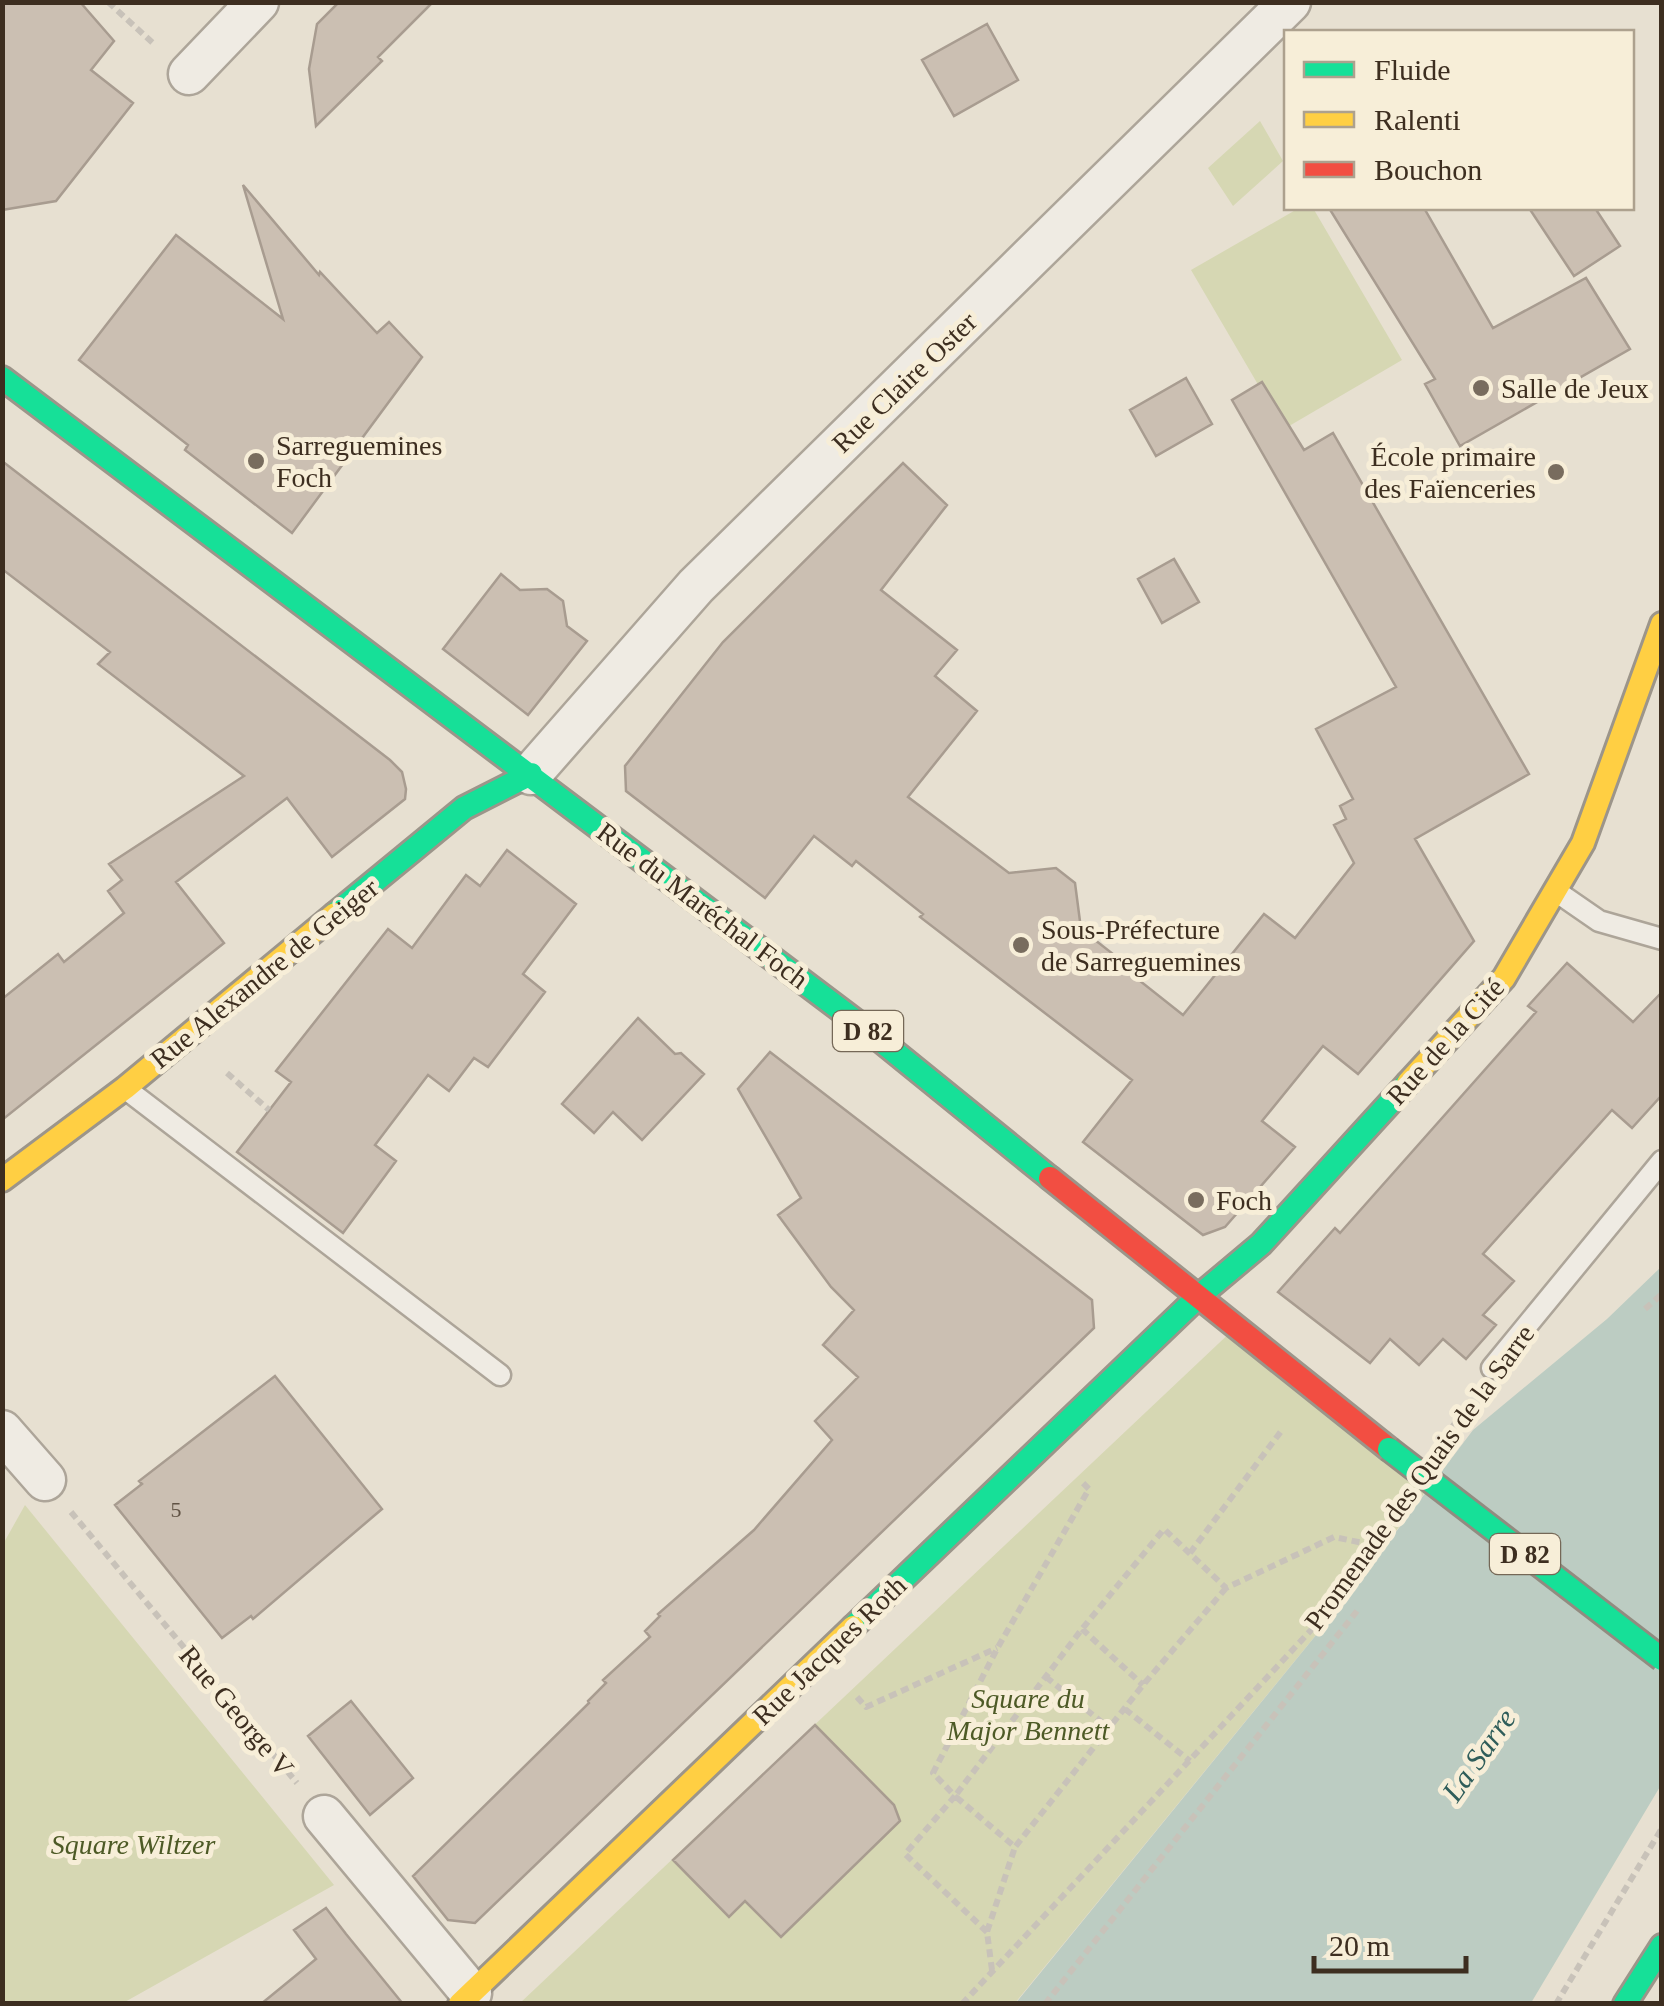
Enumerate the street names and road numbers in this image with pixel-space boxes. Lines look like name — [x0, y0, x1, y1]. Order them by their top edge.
street label: Rue Claire Oster — [826, 305, 983, 459]
street label: Rue du Maréchal Foch — [591, 816, 814, 995]
street label: Rue Alexandre de Geiger — [144, 872, 385, 1075]
street label: Rue de la Cité — [1381, 972, 1510, 1111]
road number: D 82 — [833, 1011, 903, 1051]
street label: Promenade des Quais de la Sarre — [1298, 1319, 1540, 1636]
road number: D 82 — [1490, 1534, 1560, 1574]
street label: Rue Jacques Roth — [746, 1570, 912, 1731]
street label: Rue George V — [173, 1640, 300, 1783]

